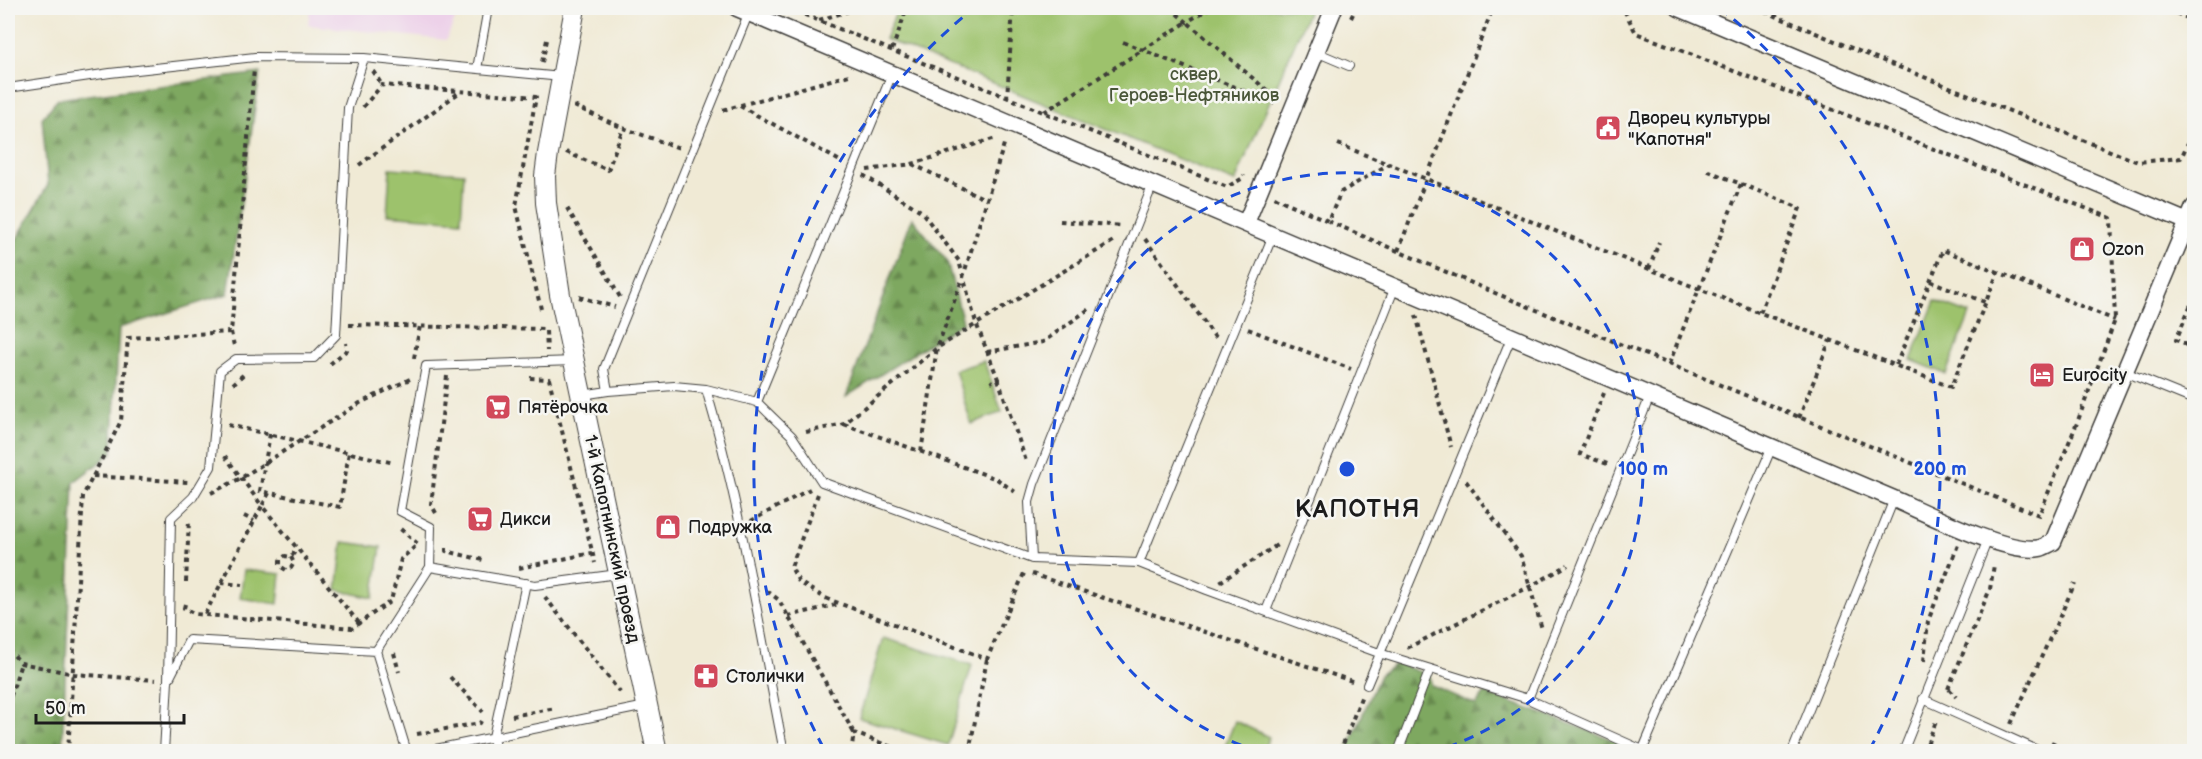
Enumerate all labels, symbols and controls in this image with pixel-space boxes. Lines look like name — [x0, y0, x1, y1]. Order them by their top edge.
park label: сквер Героев-Нефтяников — [1109, 64, 1280, 106]
place label: Дворец культуры "Капотня" — [1628, 108, 1770, 150]
public building icon: Дворец культуры "Капотня" — [1593, 113, 1623, 143]
shop icon: Ozon — [2067, 234, 2097, 264]
place label: Ozon — [2102, 239, 2144, 260]
hotel icon: Eurocity — [2027, 360, 2057, 390]
place label: Eurocity — [2062, 365, 2128, 386]
supermarket icon: Пятёрочка — [483, 392, 513, 422]
place label: Пятёрочка — [518, 397, 609, 418]
street label: 1-й Капотнинский проезд — [580, 433, 644, 645]
centre of rings — [1337, 459, 1357, 479]
text: 100 m — [1618, 459, 1668, 480]
text: 200 m — [1913, 459, 1967, 480]
district label: КАПОТНЯ — [1295, 495, 1421, 524]
supermarket icon: Дикси — [465, 504, 495, 534]
place label: Дикси — [500, 509, 551, 530]
shop icon: Подружка — [653, 512, 683, 542]
place label: Подружка — [688, 517, 773, 538]
pharmacy icon: Столички — [691, 661, 721, 691]
place label: Столички — [726, 666, 805, 687]
scale bar — [36, 687, 184, 725]
text: 50 m — [45, 698, 86, 719]

